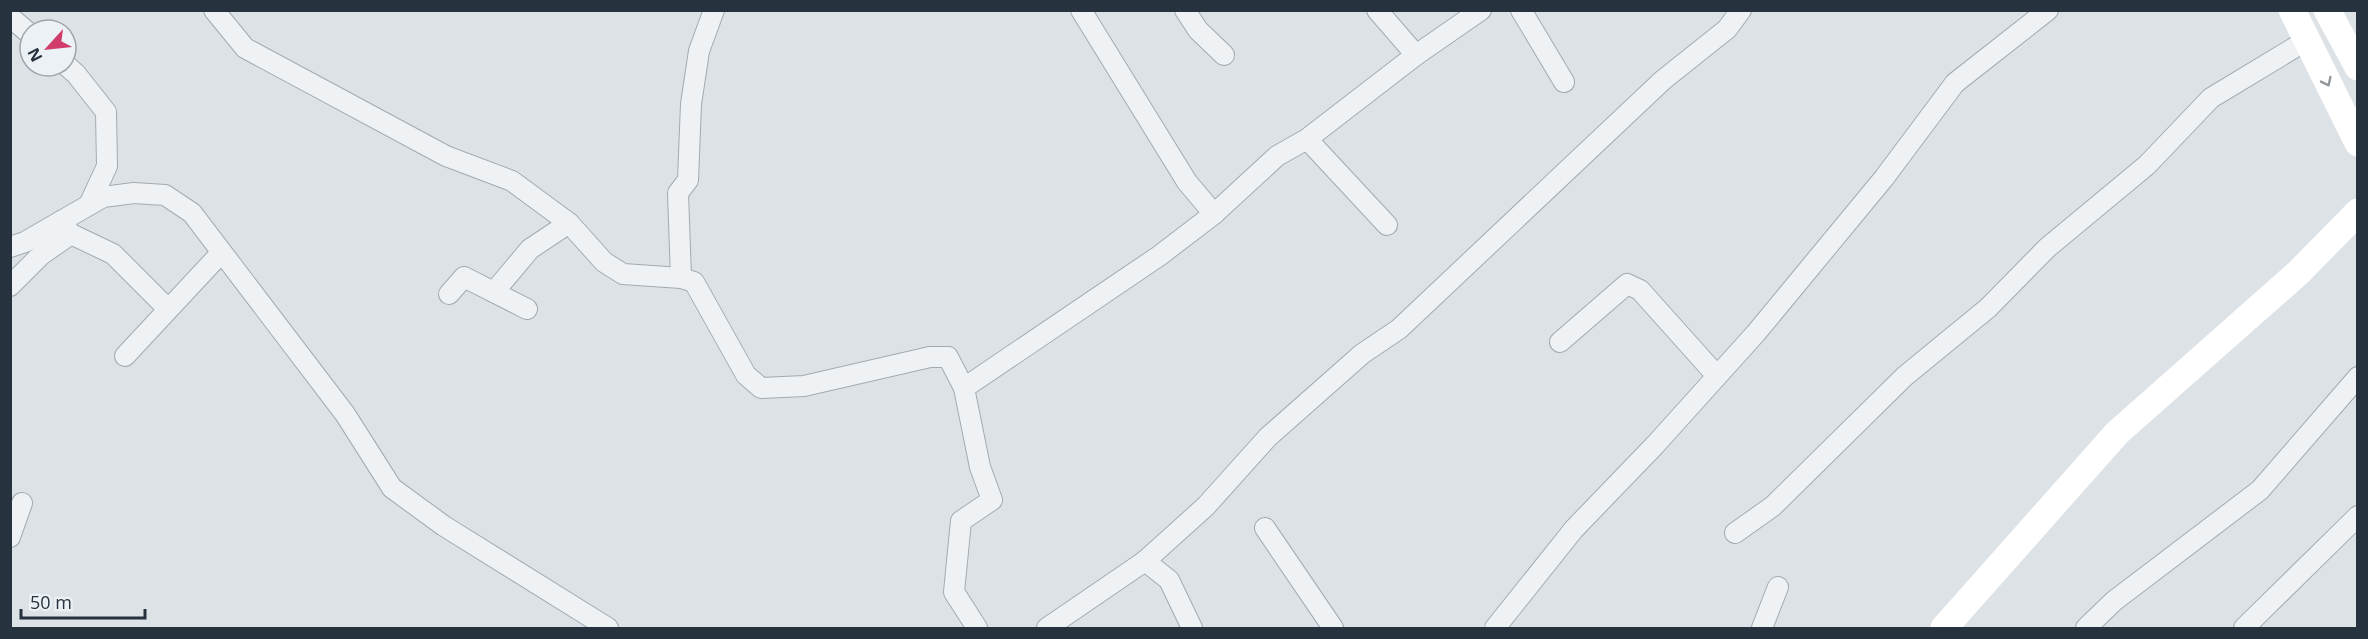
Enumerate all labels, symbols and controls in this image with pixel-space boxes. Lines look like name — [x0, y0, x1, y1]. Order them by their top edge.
north arrow — [18, 18, 78, 78]
text: N — [22, 44, 47, 66]
one-way arrow — [2320, 75, 2332, 86]
scale bar — [21, 582, 146, 620]
text: 50 m — [30, 590, 72, 614]

